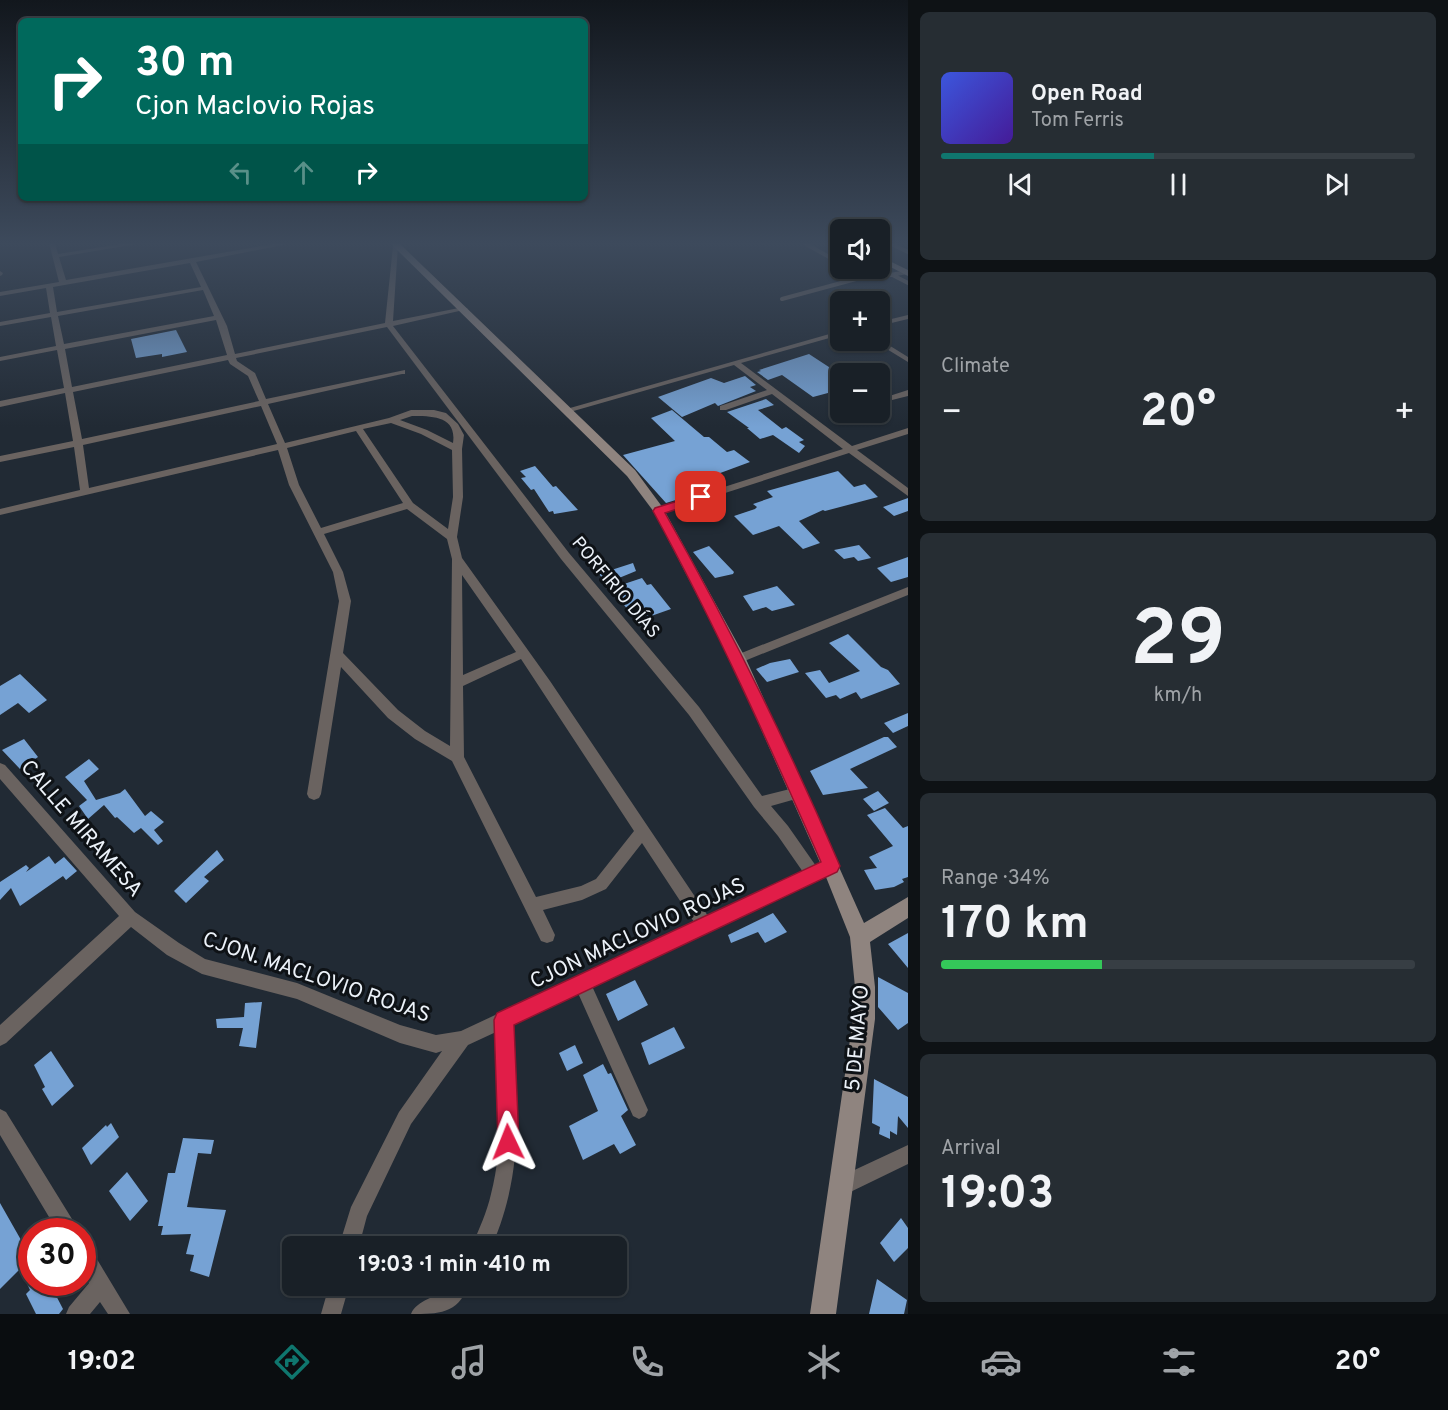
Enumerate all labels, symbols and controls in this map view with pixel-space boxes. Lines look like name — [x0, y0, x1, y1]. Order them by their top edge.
text: 30 m — [135, 38, 234, 91]
icon: right — [36, 42, 114, 120]
text: Open Road — [1031, 81, 1143, 108]
text: Cjon Maclovio Rojas — [135, 90, 375, 124]
text: Tom Ferris — [1031, 108, 1124, 134]
icon: left — [224, 156, 257, 189]
icon: ahead — [287, 156, 320, 189]
icon: right — [350, 156, 383, 189]
icon: previous — [1004, 168, 1037, 201]
icon: pause — [1162, 168, 1195, 201]
icon: next — [1320, 168, 1353, 201]
map controls — [830, 219, 890, 423]
button: sound — [830, 219, 890, 279]
button: + — [830, 291, 890, 351]
text: Climate — [941, 354, 1010, 380]
button: − — [830, 363, 890, 423]
text: 20° — [1140, 385, 1216, 442]
text: − — [941, 393, 962, 435]
text: + — [1394, 393, 1415, 435]
pin — [675, 471, 726, 522]
icon: arrive — [684, 480, 717, 513]
street label: PORFIRIO DÍAS — [566, 531, 666, 643]
text: 29 — [1130, 594, 1226, 693]
text: km/h — [1154, 683, 1202, 709]
street label: CALLE MIRAMESA — [14, 755, 148, 903]
text: Range · 34% — [941, 866, 1050, 892]
street label: CJON MACLOVIO ROJAS — [526, 872, 750, 996]
text: 170 km — [941, 897, 1089, 954]
street label: CJON. MACLOVIO ROJAS — [199, 926, 433, 1030]
street label: 5 DE MAYO — [840, 984, 876, 1092]
position arrow — [476, 1110, 540, 1174]
text: Arrival — [941, 1136, 1001, 1162]
text: 19:03 — [941, 1167, 1054, 1224]
speed limit sign: 30 — [18, 1218, 96, 1296]
text: 19:03 · 1 min · 410 m — [358, 1252, 551, 1279]
icon: directions — [271, 1341, 313, 1383]
icon: music — [448, 1341, 490, 1383]
icon: phone — [626, 1341, 668, 1383]
icon: climate — [803, 1341, 845, 1383]
icon: car — [980, 1341, 1022, 1383]
icon: filters — [1158, 1341, 1200, 1383]
text: 19:02 — [68, 1345, 136, 1379]
text: 20° — [1335, 1345, 1380, 1379]

